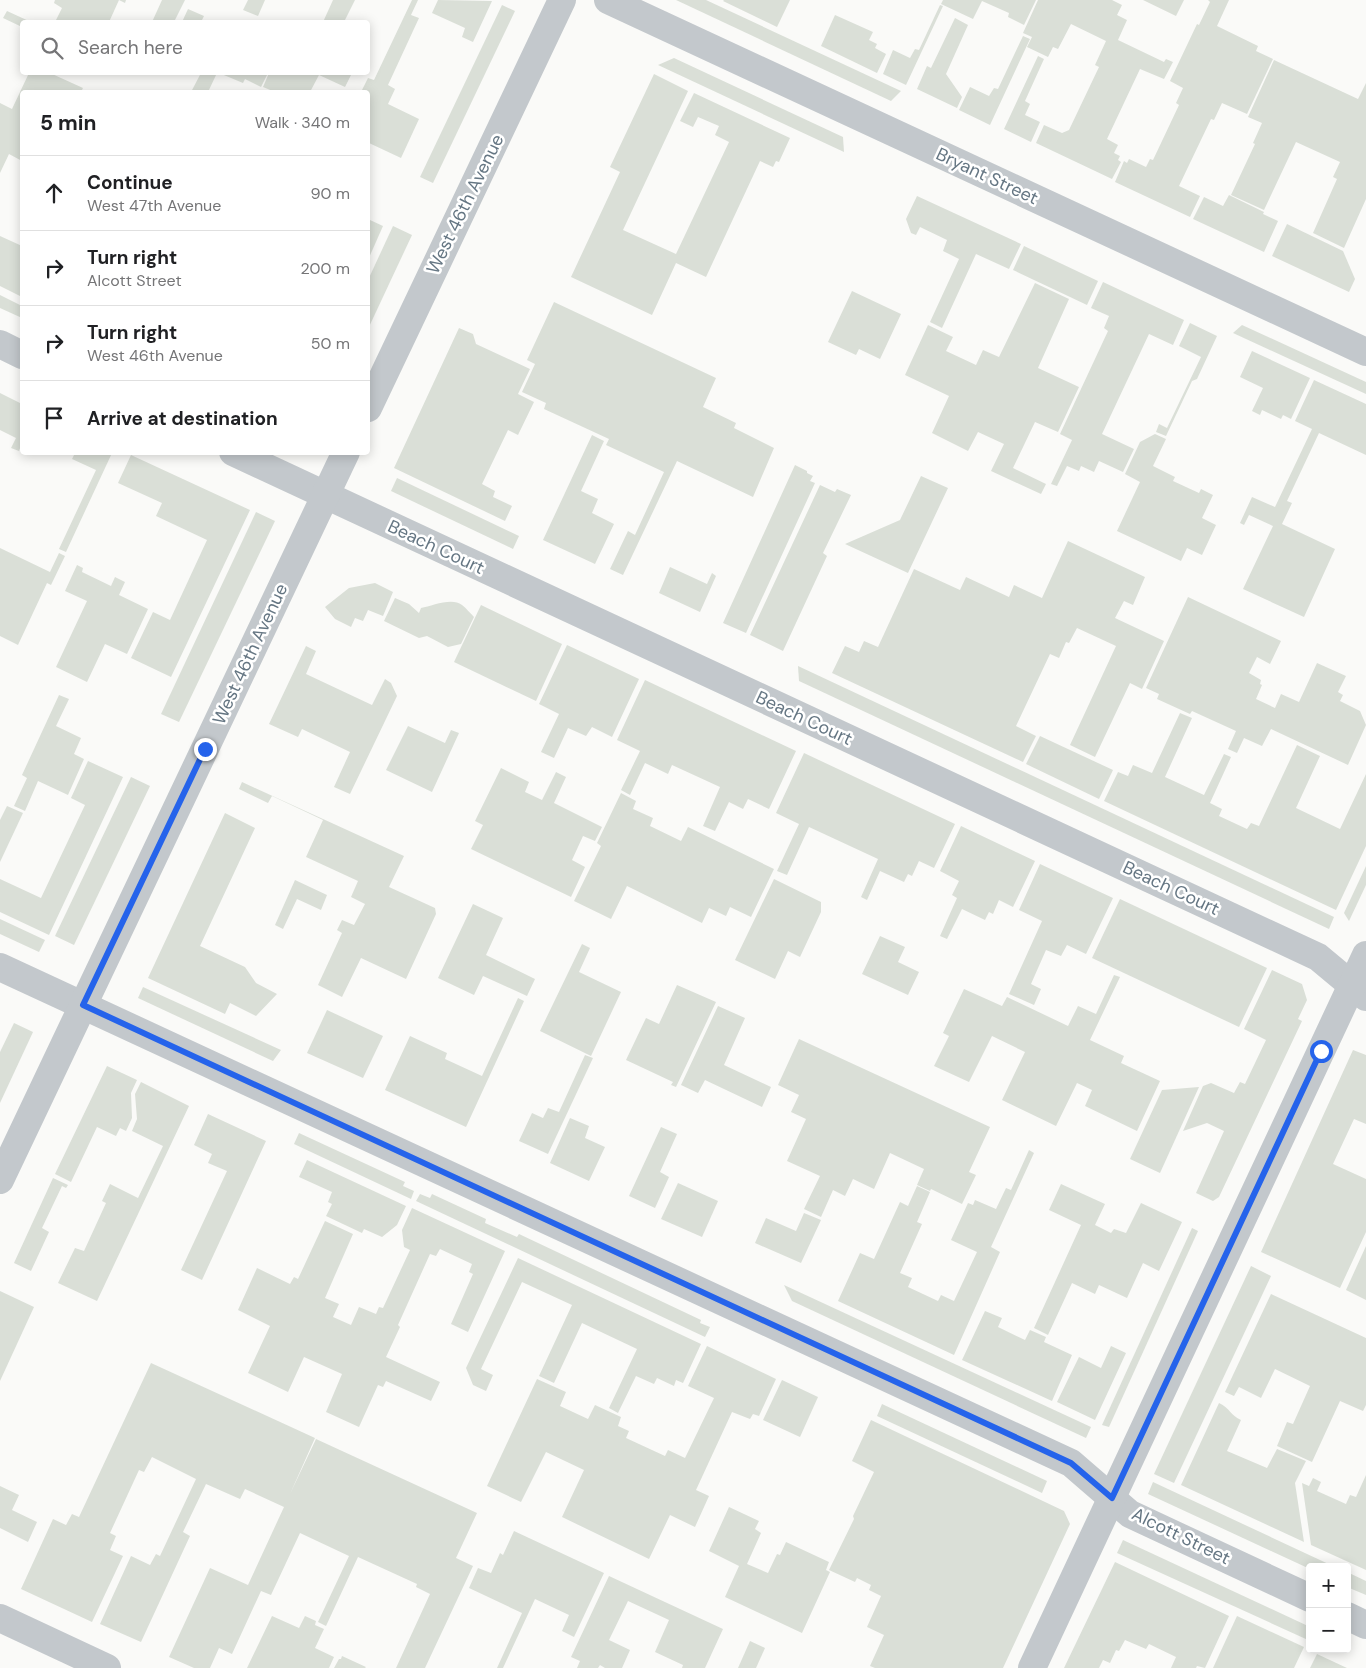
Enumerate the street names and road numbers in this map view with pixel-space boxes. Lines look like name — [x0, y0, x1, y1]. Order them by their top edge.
street label: West 46th Avenue — [421, 130, 509, 278]
street label: Bryant Street — [932, 142, 1042, 210]
street label: Beach Court — [384, 514, 488, 580]
street label: West 46th Avenue — [207, 580, 293, 728]
street label: Beach Court — [752, 685, 856, 751]
street label: Beach Court — [1119, 855, 1223, 921]
street label: Alcott Street — [1128, 1502, 1234, 1570]

